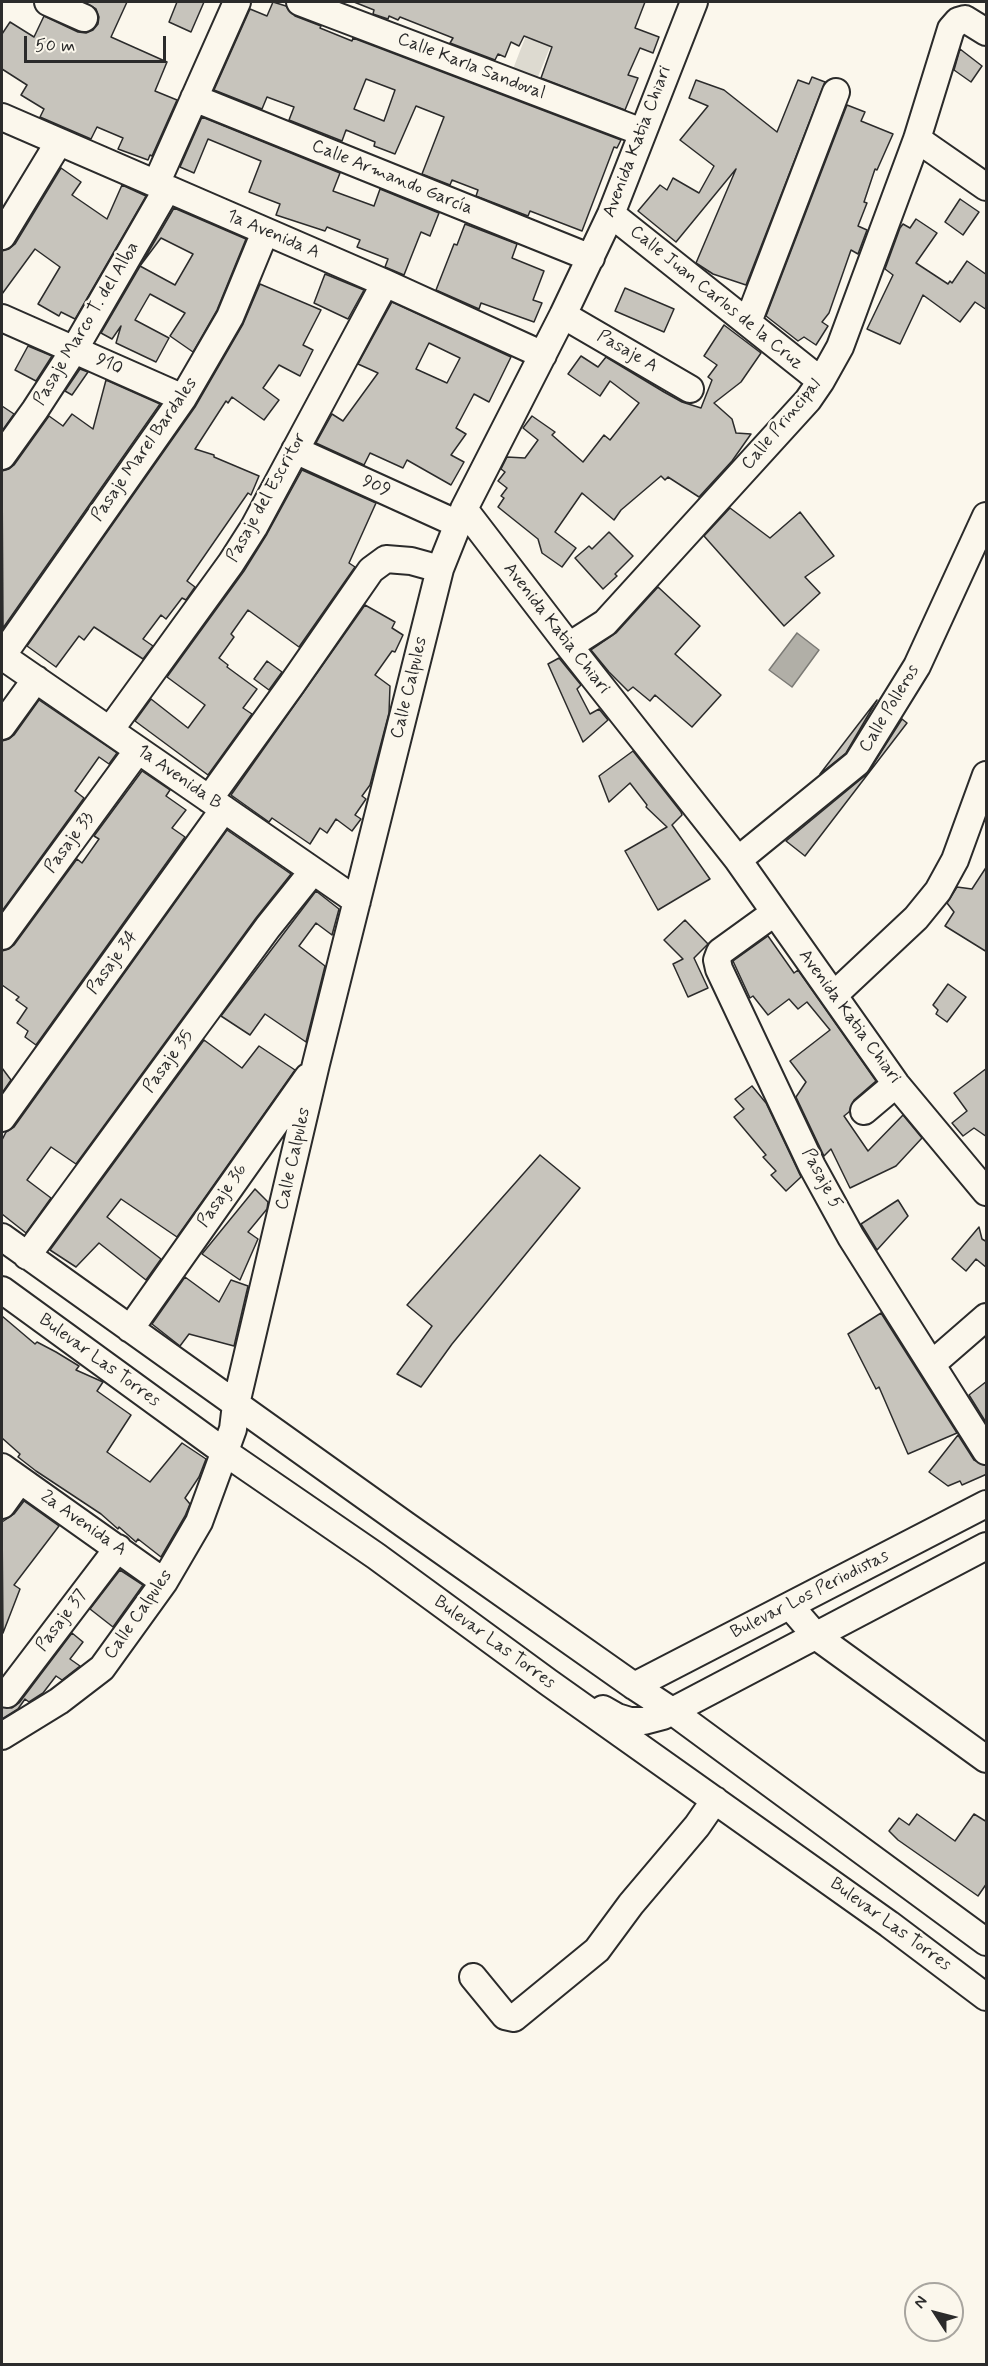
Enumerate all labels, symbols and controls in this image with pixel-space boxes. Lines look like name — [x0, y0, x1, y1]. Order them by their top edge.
scale bar — [27, 24, 170, 62]
street label: Calle Karla Sandoval — [394, 29, 548, 105]
text: 50 m — [35, 34, 75, 58]
street label: Avenida Katia Chiari — [599, 63, 677, 221]
street label: Calle Armando García — [308, 136, 476, 220]
street label: 1a Avenida A — [223, 206, 323, 264]
street label: Calle Juan Carlos de la Cruz — [625, 221, 807, 375]
street label: Pasaje Marco T. del Alba — [29, 238, 145, 410]
street label: Pasaje A — [593, 326, 661, 378]
street label: 910 — [92, 350, 126, 380]
street label: Pasaje Marel Bardales — [87, 374, 203, 526]
street label: Calle Principal — [738, 375, 826, 475]
street label: Pasaje del Escritor — [223, 430, 311, 566]
street label: 909 — [359, 471, 393, 503]
street label: Avenida Katia Chiari — [498, 559, 614, 699]
street label: Calle Calpules — [387, 635, 433, 741]
street label: Calle Polleros — [855, 661, 925, 757]
street label: 1a Avenida B — [132, 741, 226, 815]
street label: Pasaje 33 — [41, 808, 99, 878]
street label: Pasaje 34 — [83, 927, 143, 999]
street label: Avenida Katia Chiari — [793, 946, 905, 1088]
street label: Pasaje 35 — [139, 1026, 199, 1098]
street label: Calle Calpules — [272, 1106, 316, 1212]
street label: Pasaje 5 — [796, 1145, 846, 1213]
street label: Pasaje 36 — [193, 1160, 253, 1232]
street label: Bulevar Las Torres — [34, 1310, 164, 1412]
street label: 2a Avenida A — [36, 1486, 130, 1562]
street label: Bulevar Los Periodistas — [727, 1546, 893, 1644]
street label: Calle Calpules — [100, 1566, 178, 1664]
street label: Pasaje 37 — [32, 1586, 92, 1656]
street label: Bulevar Las Torres — [429, 1592, 559, 1694]
street label: Bulevar Las Torres — [825, 1874, 955, 1976]
north arrow — [904, 2282, 964, 2342]
text: N — [909, 2292, 932, 2313]

